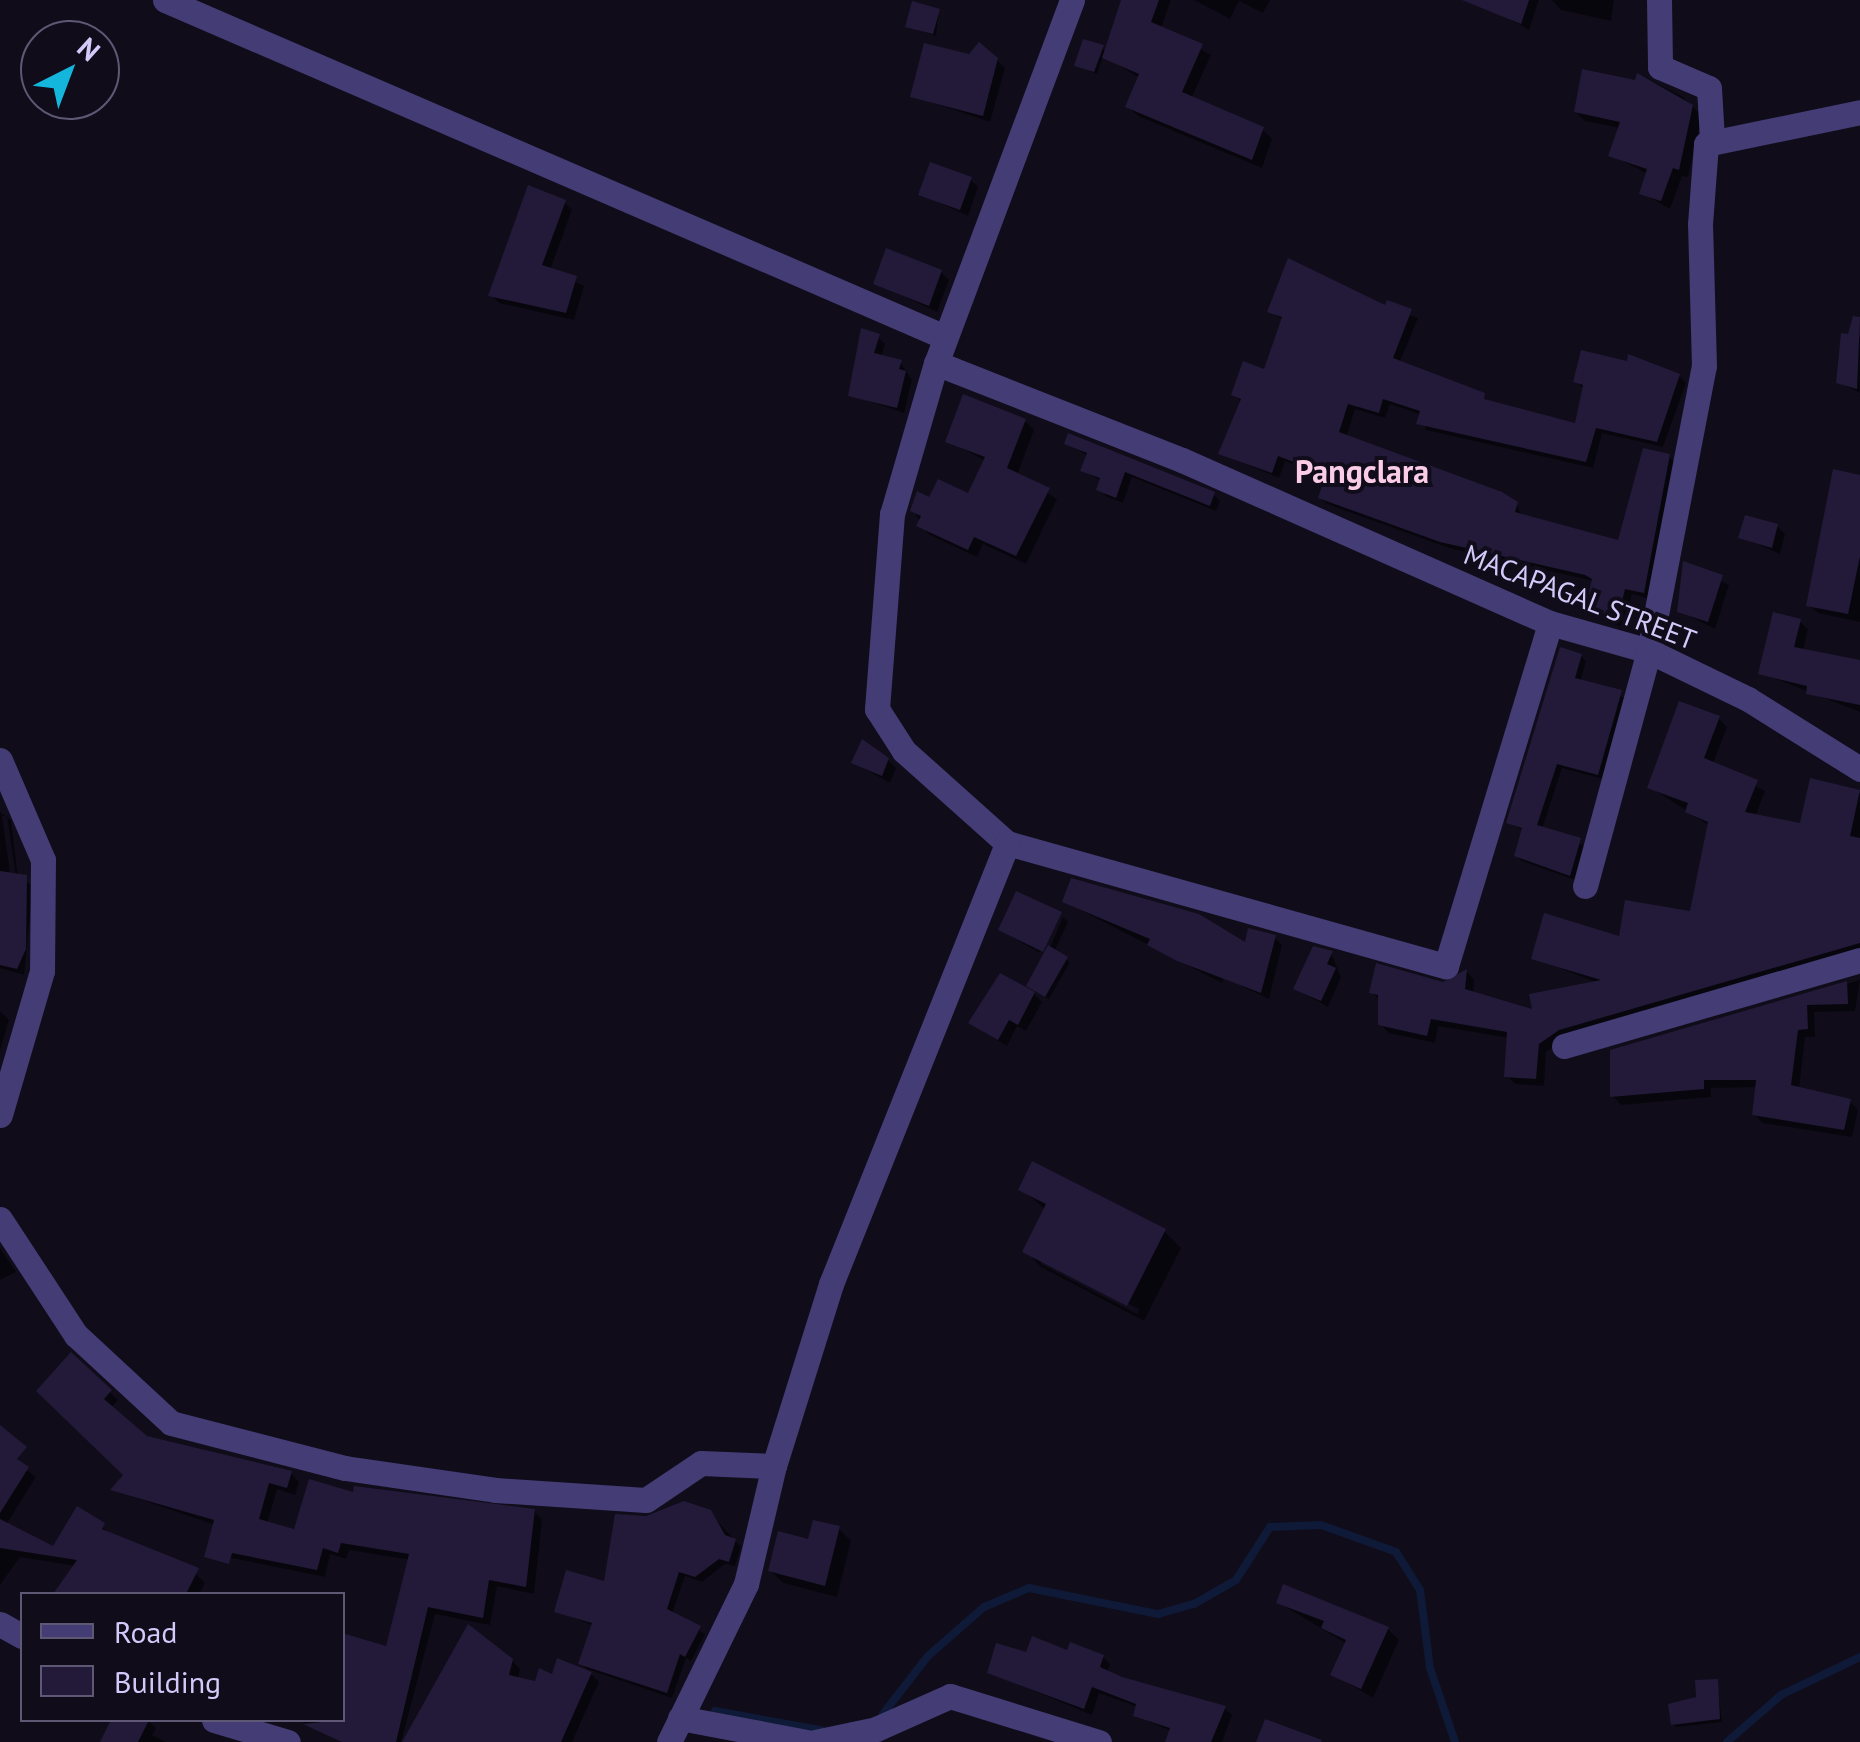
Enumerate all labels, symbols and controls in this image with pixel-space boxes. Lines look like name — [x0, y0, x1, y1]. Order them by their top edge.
north arrow — [20, 20, 120, 120]
text: N — [70, 29, 108, 69]
district label: Pangclara — [1295, 452, 1429, 490]
street label: MACAPAGAL STREET — [1459, 537, 1701, 657]
legend — [20, 1592, 345, 1722]
text: Road — [114, 1612, 178, 1651]
text: Building — [114, 1662, 221, 1701]

